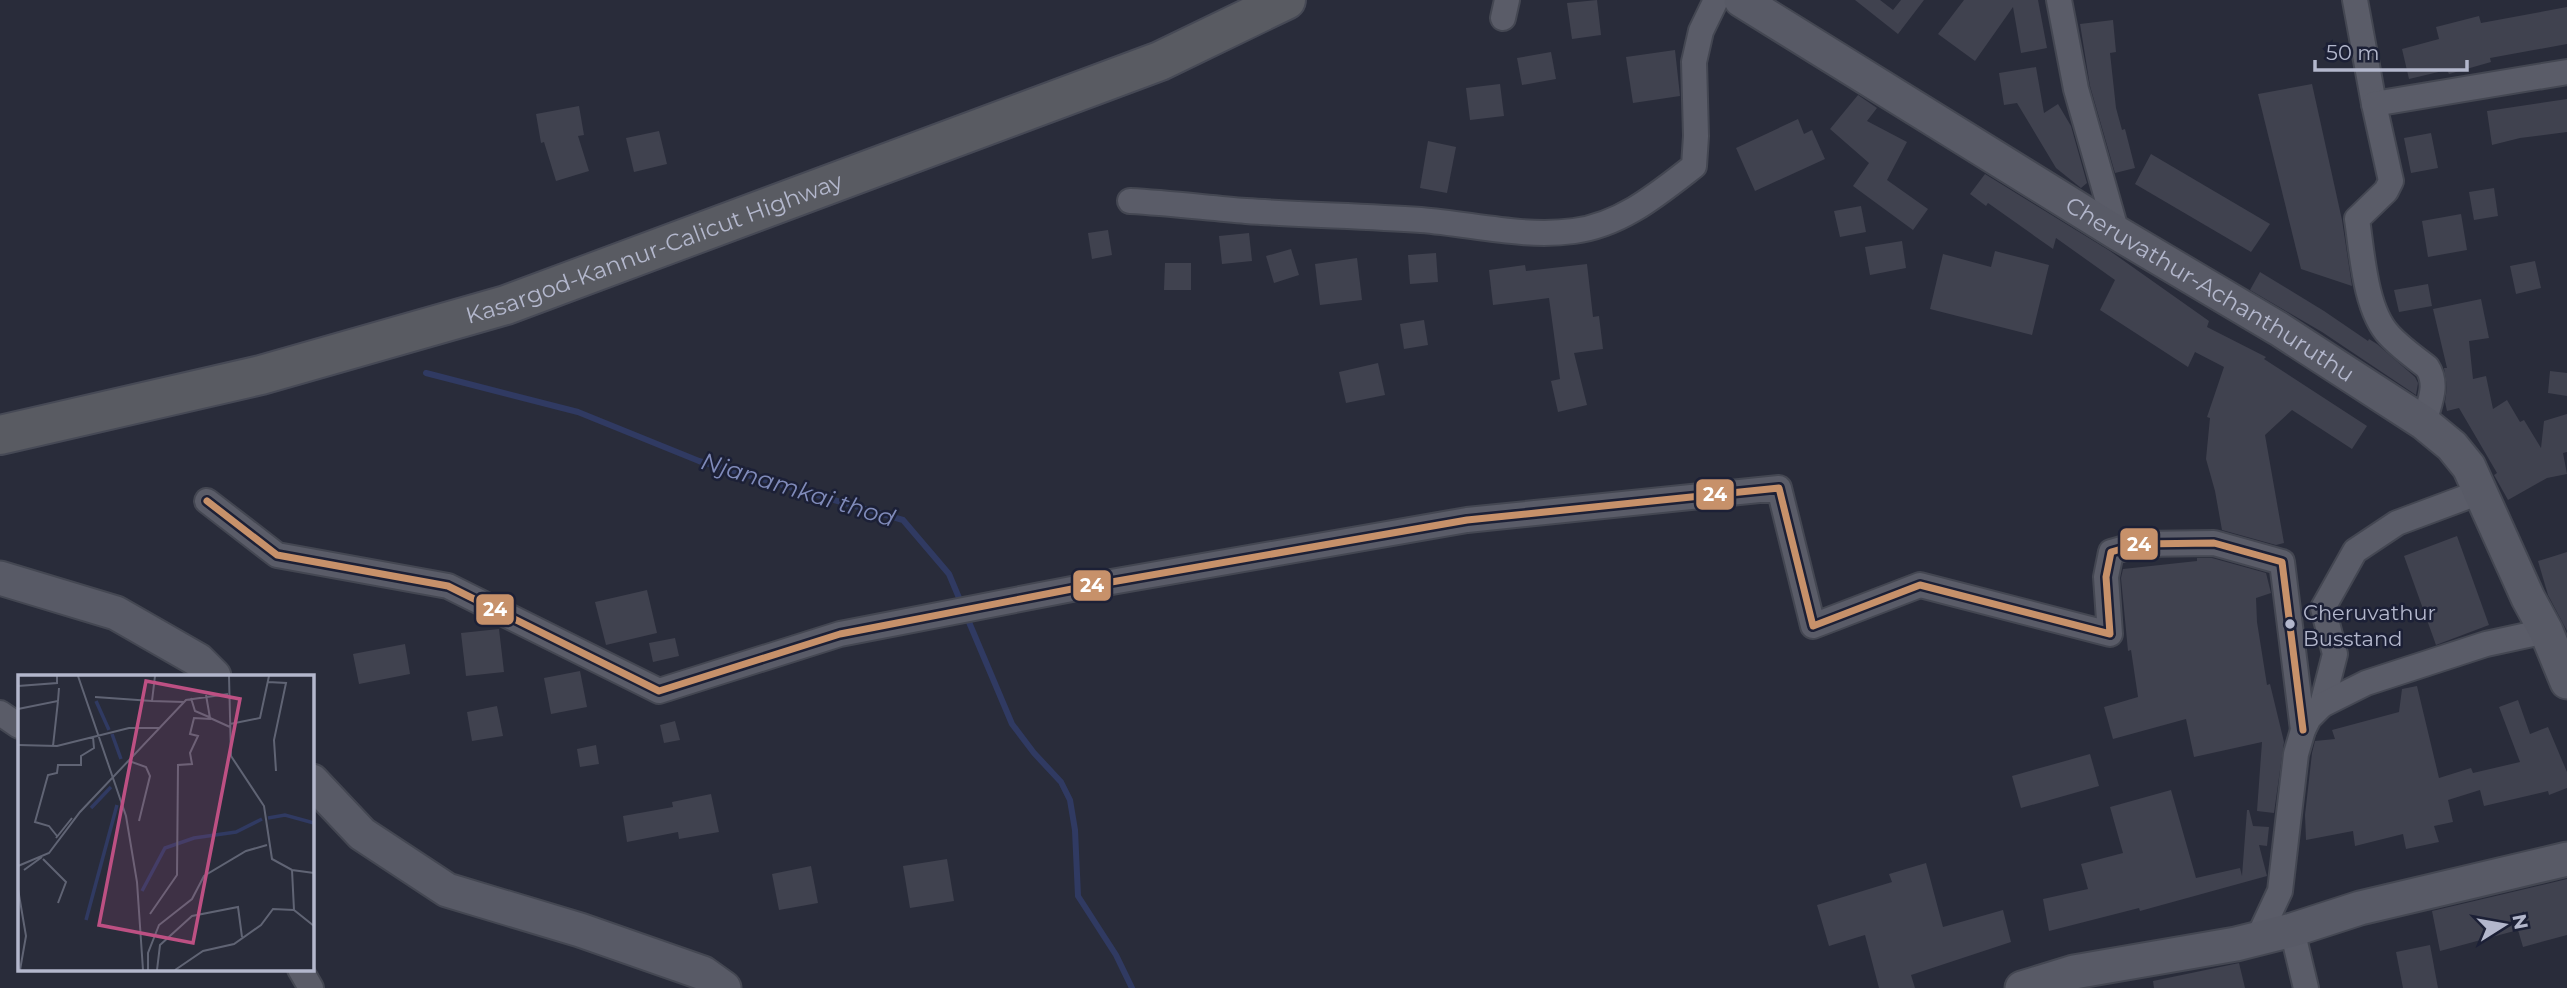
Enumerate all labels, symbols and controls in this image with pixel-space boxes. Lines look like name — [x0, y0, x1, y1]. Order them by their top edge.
scale bar — [2315, 28, 2467, 72]
text: 50 m — [2326, 40, 2380, 65]
street label: Kasargod-Kannur-Calicut Highway — [462, 167, 847, 330]
street label: Cheruvathur-Achanthuruthu — [2060, 191, 2360, 388]
water label: Njanamkai thod — [698, 446, 899, 533]
line badge: 24 — [1695, 478, 1735, 511]
text: 24 — [1703, 483, 1727, 506]
line badge: 24 — [2119, 527, 2159, 561]
text: 24 — [2127, 533, 2151, 556]
line badge: 24 — [1072, 569, 1112, 602]
text: 24 — [1080, 574, 1104, 597]
line badge: 24 — [475, 593, 515, 626]
text: 24 — [483, 598, 507, 621]
place label: Cheruvathur Busstand — [2303, 600, 2436, 651]
marker: Cheruvathur Busstand — [2283, 617, 2297, 631]
inset map — [18, 675, 313, 970]
north arrow — [2469, 890, 2539, 960]
text: N — [2507, 912, 2533, 932]

